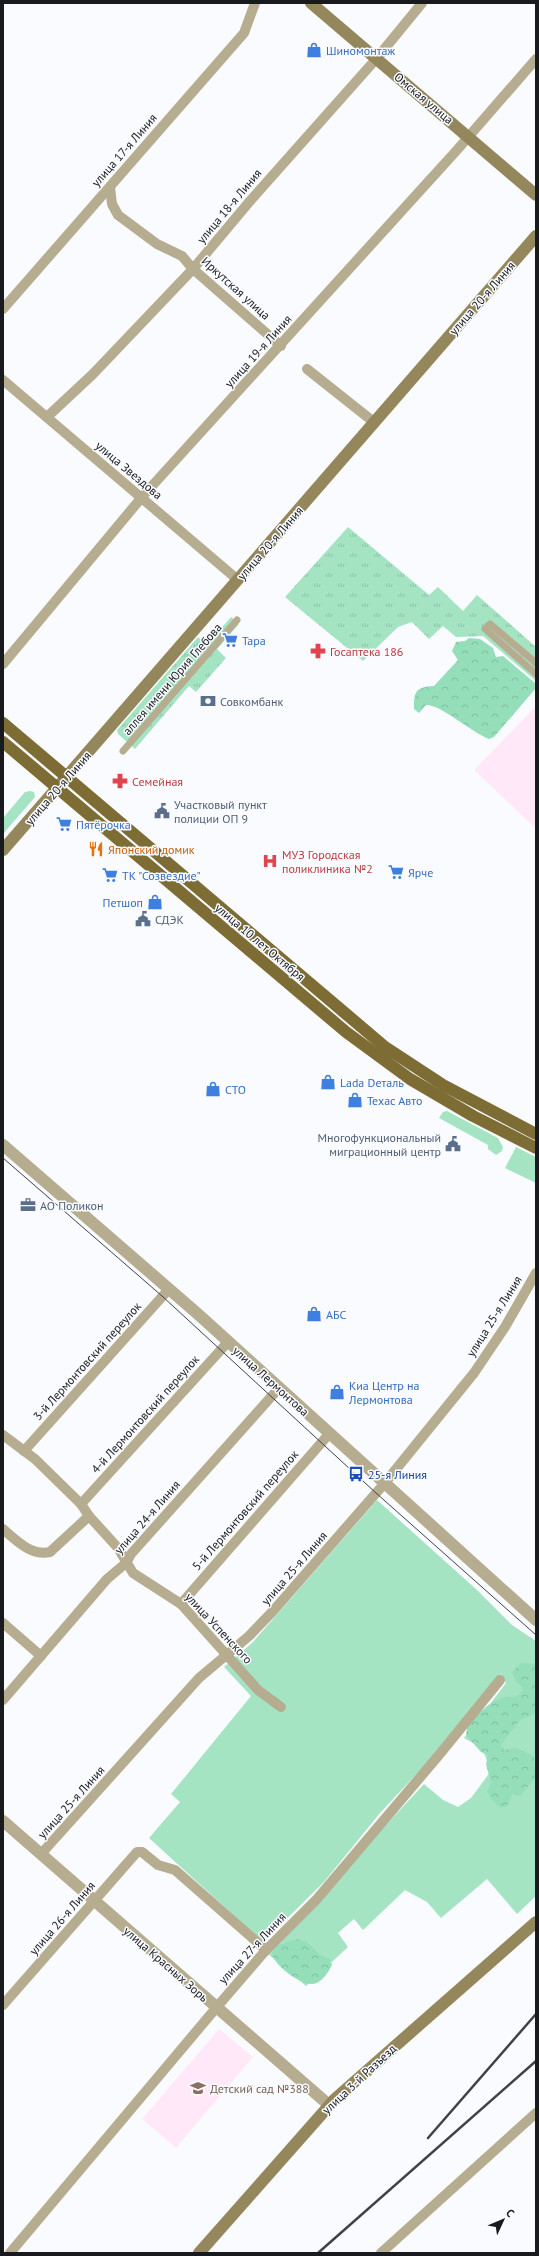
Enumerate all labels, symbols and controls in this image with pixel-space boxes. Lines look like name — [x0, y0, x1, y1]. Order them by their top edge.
shop icon: Шиномонтаж — [305, 41, 323, 59]
place label: Шиномонтаж — [326, 43, 395, 58]
street label: Омская улица — [391, 69, 457, 127]
street label: улица 17-я Линия — [88, 110, 160, 190]
street label: улица 18-я Линия — [193, 166, 265, 246]
street label: Иркутская улица — [199, 253, 273, 323]
street label: улица 20-я Линия — [446, 258, 518, 338]
street label: улица 19-я Линия — [221, 312, 295, 390]
street label: улица Звездова — [93, 438, 165, 502]
street label: улица 20-я Линия — [234, 503, 306, 583]
street label: аллея имени Юрия Глебова — [119, 620, 225, 738]
supermarket icon: Тара — [221, 631, 239, 649]
place label: Тара — [242, 633, 266, 648]
pharmacy icon: Госаптека 186 — [309, 642, 327, 660]
place label: Госаптека 186 — [330, 644, 403, 659]
bank icon: Совкомбанк — [199, 692, 217, 710]
place label: Совкомбанк — [220, 694, 283, 709]
street label: улица 20-я Линия — [22, 748, 94, 828]
pharmacy icon: Семейная — [111, 772, 129, 790]
place label: Семейная — [132, 774, 183, 789]
place label: Участковый пункт полиции ОП 9 — [174, 797, 267, 826]
public building icon: Участковый пункт полиции ОП 9 — [153, 802, 171, 820]
supermarket icon: Пятёрочка — [55, 815, 73, 833]
place label: Пятёрочка — [76, 817, 131, 832]
restaurant icon: Японский домик — [87, 840, 105, 858]
place label: Японский домик — [108, 842, 195, 857]
place label: МУЗ Городская поликлиника №2 — [282, 847, 373, 876]
hospital icon: МУЗ Городская поликлиника №2 — [261, 852, 279, 870]
supermarket icon: Ярче — [387, 863, 405, 881]
place label: Ярче — [408, 865, 433, 880]
supermarket icon: ТК "Созвездие" — [101, 866, 119, 884]
place label: ТК "Созвездие" — [122, 868, 200, 883]
shop icon: Петшоп — [146, 893, 164, 911]
place label: Петшоп — [103, 895, 143, 910]
street label: улица 10 лет Октября — [212, 900, 308, 984]
public building icon: СДЭК — [134, 910, 152, 928]
place label: СДЭК — [155, 912, 184, 927]
shop icon: Lada Dеталь — [319, 1073, 337, 1091]
place label: Lada Dеталь — [340, 1075, 404, 1090]
shop icon: СТО — [204, 1080, 222, 1098]
place label: СТО — [225, 1082, 246, 1097]
shop icon: Техас Авто — [346, 1091, 364, 1109]
place label: Техас Авто — [367, 1093, 422, 1108]
place label: Многофункциональный миграционный центр — [318, 1130, 441, 1159]
public building icon: Многофункциональный миграционный центр — [444, 1135, 462, 1153]
office icon: АО Поликон — [19, 1196, 37, 1214]
place label: АО Поликон — [40, 1198, 104, 1213]
street label: улица 25-я Линия — [463, 1273, 525, 1359]
street label: 3-й Лермонтовский переулок — [30, 1298, 144, 1423]
shop icon: АБС — [305, 1305, 323, 1323]
place label: АБС — [326, 1307, 347, 1322]
street label: улица Лермонтова — [230, 1343, 312, 1419]
street label: 4-й Лермонтовский переулок — [88, 1351, 202, 1476]
place label: Киа Центр на Лермонтова — [348, 1378, 420, 1407]
shop icon: Киа Центр на Лермонтова — [328, 1383, 346, 1401]
street label: 5-й Лермонтовский переулок — [189, 1447, 301, 1573]
bus stop icon: 25-я Линия — [347, 1465, 365, 1483]
place label: 25-я Линия — [368, 1467, 427, 1482]
street label: улица 24-я Линия — [111, 1477, 183, 1557]
street label: улица 25-я Линия — [258, 1528, 330, 1608]
street label: улица Успенского — [182, 1589, 256, 1667]
street label: улица 25-я Линия — [34, 1763, 108, 1841]
street label: улица 26-я Линия — [26, 1878, 98, 1958]
street label: улица 27-я Линия — [215, 1909, 289, 1987]
street label: улица Красных Зорь — [121, 1923, 212, 2005]
street label: улица 3-й Разъезд — [319, 2041, 399, 2117]
school or university icon: Детский сад №388 — [189, 2079, 207, 2097]
place label: Детский сад №388 — [210, 2081, 309, 2096]
north arrow — [483, 2200, 523, 2240]
text: С — [503, 2206, 517, 2220]

